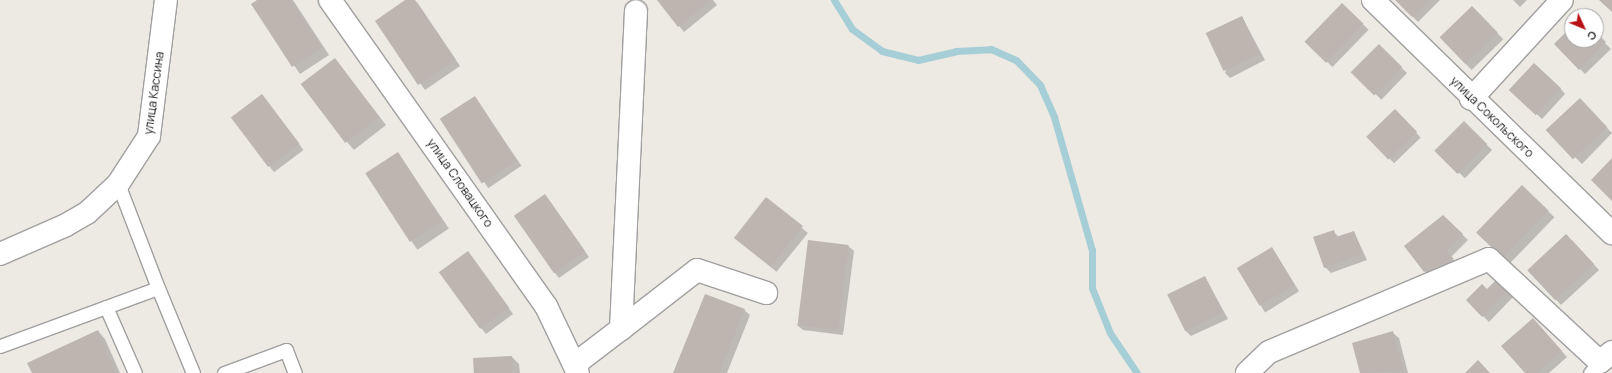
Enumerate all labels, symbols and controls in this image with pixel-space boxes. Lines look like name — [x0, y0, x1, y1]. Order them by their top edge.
north arrow — [1564, 8, 1604, 48]
text: С — [1584, 28, 1600, 44]
street label: улица Кассина — [141, 51, 167, 135]
street label: улица Сокольского — [1447, 73, 1537, 161]
street label: улица Словацкого — [424, 136, 496, 230]

